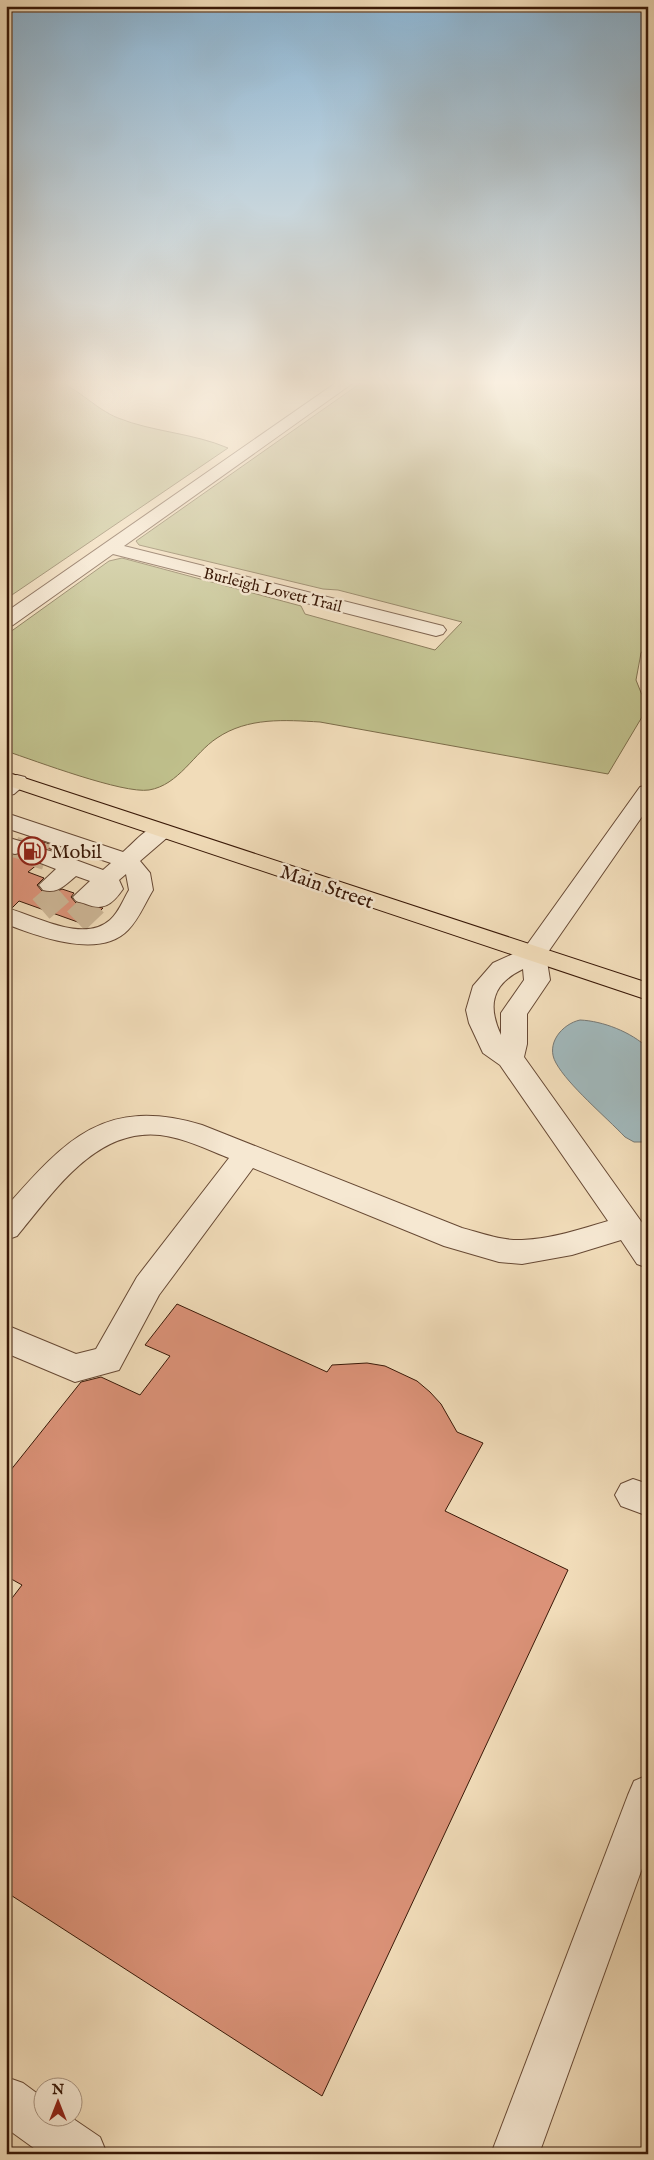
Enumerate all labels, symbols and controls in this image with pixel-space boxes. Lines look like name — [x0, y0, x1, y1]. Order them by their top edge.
street label: Burleigh Lovett Trail — [201, 564, 344, 618]
fuel station icon: Mobil — [17, 836, 47, 866]
place label: Mobil — [51, 840, 102, 865]
street label: Main Street — [276, 860, 377, 915]
north arrow — [32, 2078, 82, 2128]
text: N — [51, 2081, 64, 2099]

